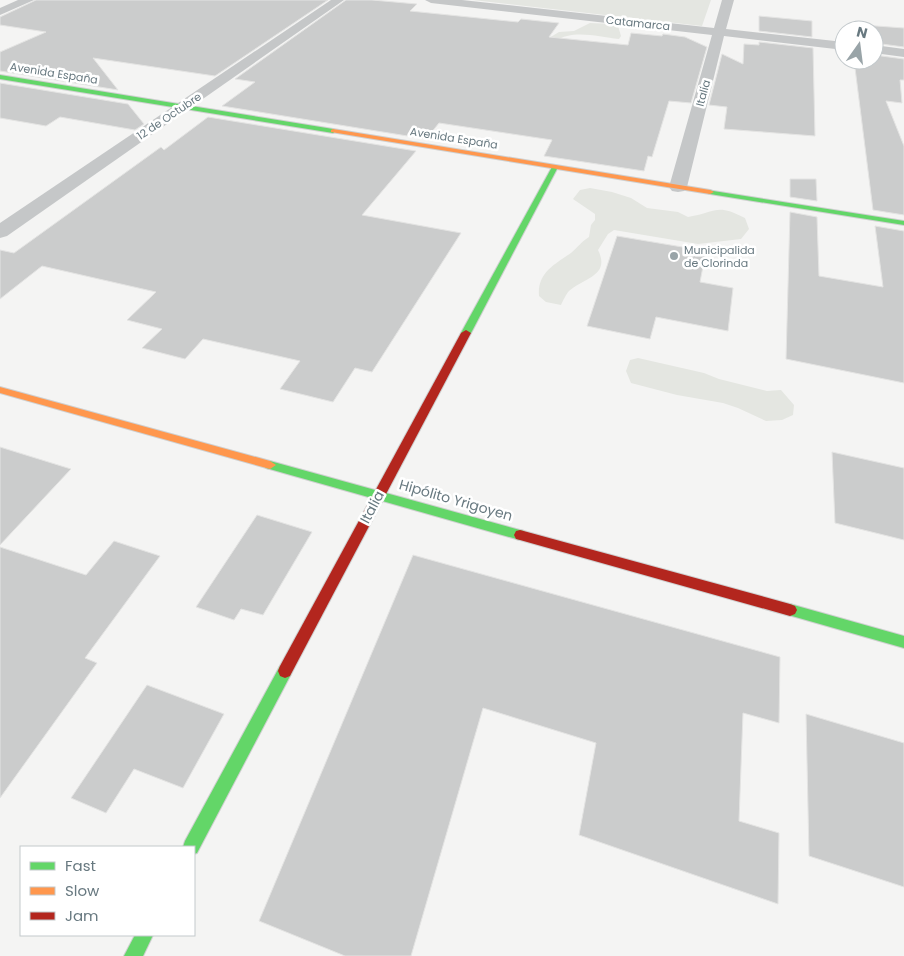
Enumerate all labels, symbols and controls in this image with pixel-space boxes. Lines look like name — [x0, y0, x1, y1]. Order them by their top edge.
street label: Catamarca — [605, 12, 671, 34]
north arrow — [834, 20, 884, 70]
text: N — [855, 21, 870, 43]
street label: Avenida España — [9, 58, 99, 88]
street label: Italia — [692, 78, 714, 108]
street label: 12 de Octubre — [134, 88, 205, 144]
street label: Avenida España — [409, 123, 499, 153]
place label: Municipalida de Clorinda — [684, 242, 755, 271]
marker: Municipalida de Clorinda — [668, 250, 680, 262]
street label: Hipólito Yrigoyen — [397, 474, 515, 526]
street label: Italia — [355, 487, 389, 527]
legend — [20, 846, 195, 936]
text: Fast — [65, 855, 96, 876]
text: Slow — [65, 880, 100, 901]
text: Jam — [65, 905, 99, 926]

